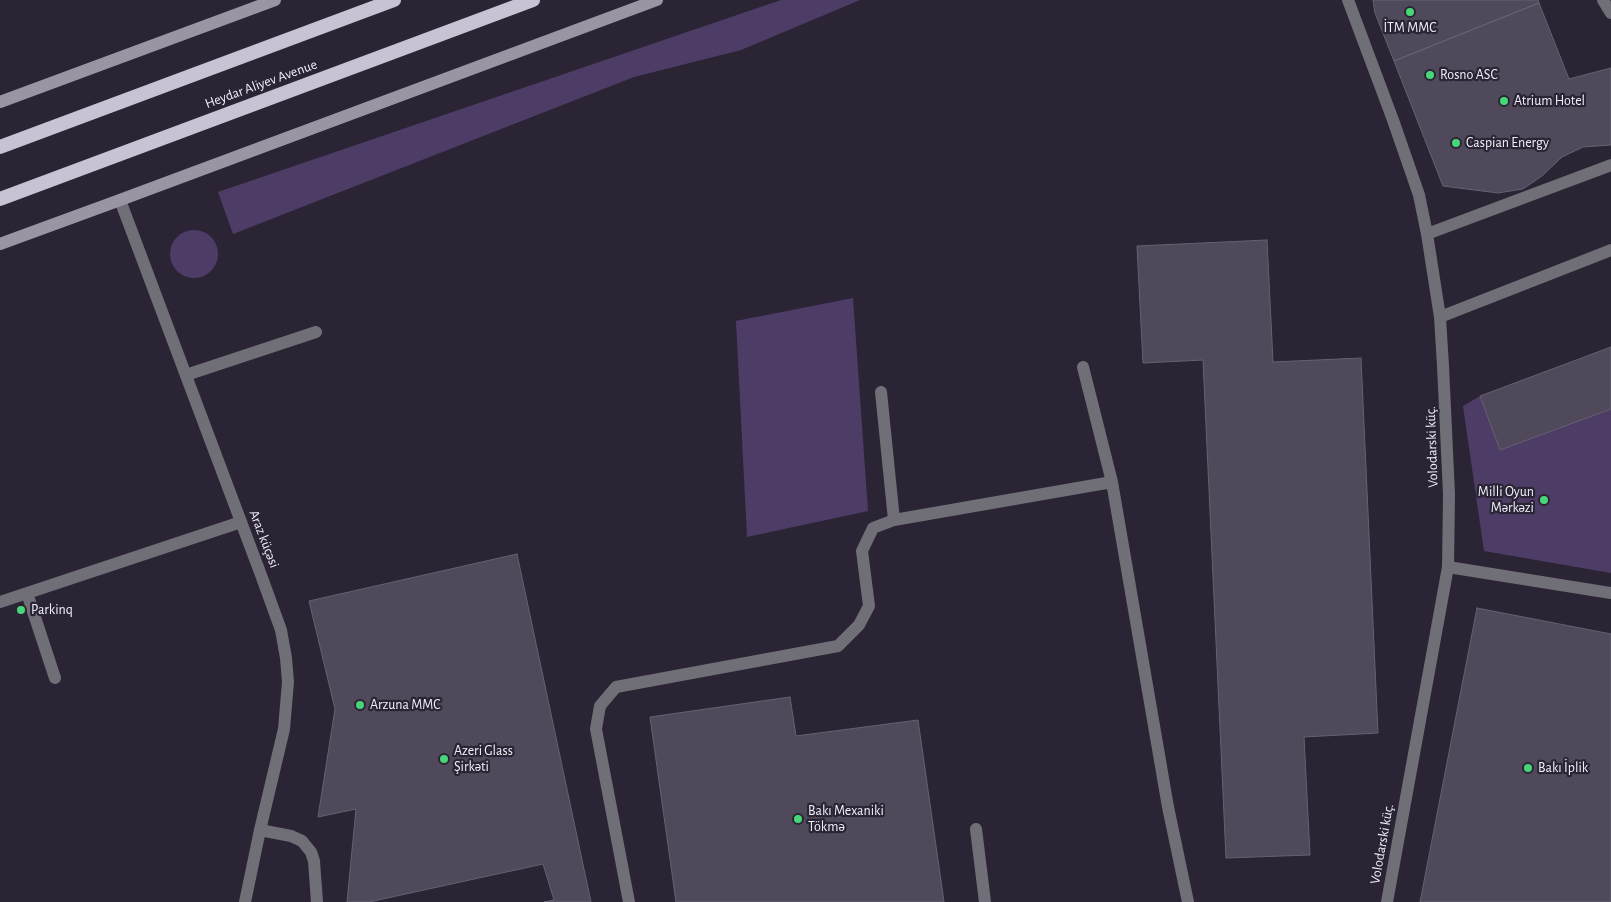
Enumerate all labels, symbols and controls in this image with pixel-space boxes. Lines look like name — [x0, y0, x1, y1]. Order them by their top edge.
marker: İTM MMC — [1404, 6, 1416, 18]
place label: İTM MMC — [1383, 20, 1437, 36]
street label: Heydar Aliyev Avenue — [203, 56, 319, 112]
place label: Rosno ASC — [1440, 67, 1498, 83]
marker: Rosno ASC — [1424, 69, 1436, 81]
place label: Atrium Hotel — [1514, 93, 1585, 109]
marker: Atrium Hotel — [1498, 95, 1510, 107]
place label: Caspian Energy — [1466, 135, 1549, 151]
marker: Caspian Energy — [1450, 137, 1462, 149]
street label: Volodarski küç. — [1422, 406, 1442, 488]
place label: Milli Oyun Mərkəzi — [1478, 484, 1534, 516]
marker: Milli Oyun Mərkəzi — [1538, 494, 1550, 506]
street label: Araz küçəsi — [245, 508, 283, 570]
place label: Parkinq — [31, 602, 73, 618]
marker: Parkinq — [15, 604, 27, 616]
place label: Arzuna MMC — [370, 697, 441, 713]
marker: Arzuna MMC — [354, 699, 366, 711]
place label: Azeri Glass Şirkəti — [454, 743, 513, 776]
marker: Azeri Glass Şirkəti — [438, 753, 450, 765]
place label: Bakı İplik — [1538, 760, 1588, 776]
marker: Bakı İplik — [1522, 762, 1534, 774]
street label: Volodarski küç. — [1367, 802, 1397, 886]
place label: Bakı Mexaniki Tökmə — [808, 803, 884, 836]
marker: Bakı Mexaniki Tökmə — [792, 813, 804, 825]

